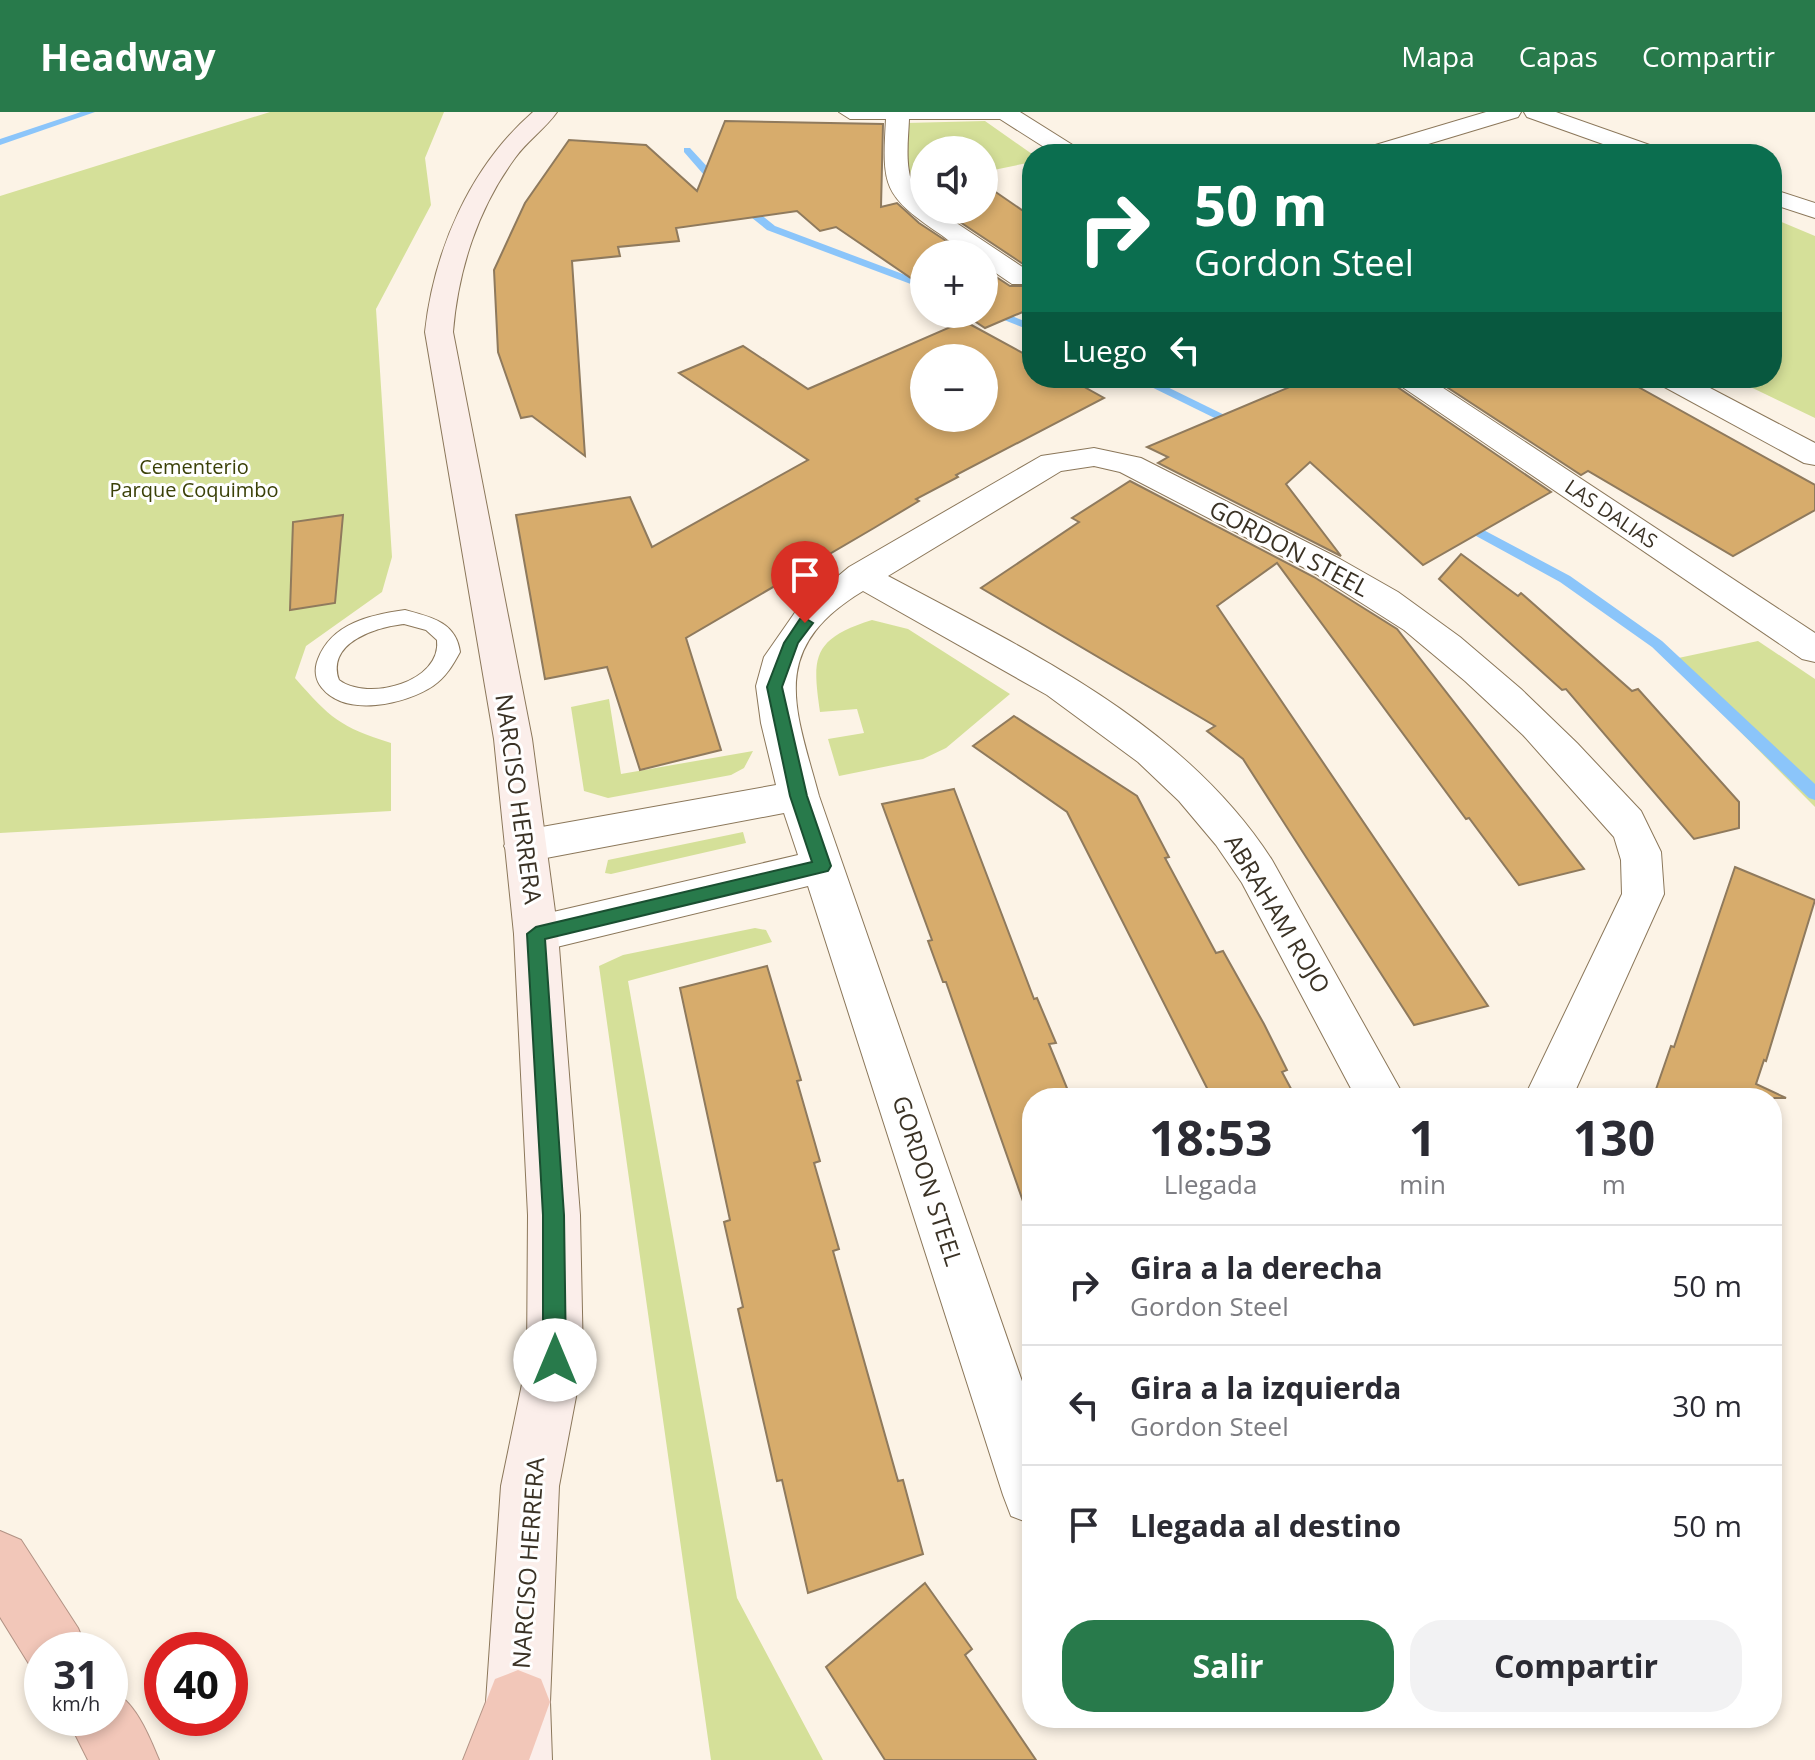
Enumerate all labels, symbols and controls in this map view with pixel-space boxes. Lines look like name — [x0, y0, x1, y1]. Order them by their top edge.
text: Headway — [40, 30, 216, 82]
text: Mapa — [1401, 37, 1475, 75]
text: Capas — [1519, 37, 1598, 75]
text: Compartir — [1642, 37, 1775, 75]
map controls — [910, 136, 998, 432]
button: sound — [910, 136, 998, 224]
text: 50 m — [1194, 166, 1328, 242]
icon: right — [1062, 176, 1166, 280]
text: Gordon Steel — [1194, 238, 1414, 287]
button: + — [910, 240, 998, 328]
icon: left — [1163, 328, 1207, 372]
text: Luego — [1062, 330, 1147, 371]
button: − — [910, 344, 998, 432]
park label: Cementerio Parque Coquimbo — [109, 453, 279, 503]
street label: LAS DALIAS — [1560, 473, 1663, 554]
street label: GORDON STEEL — [1204, 492, 1376, 604]
pin — [771, 541, 839, 623]
icon: arrive — [783, 553, 827, 597]
street label: NARCISO HERRERA — [488, 692, 551, 907]
street label: ABRAHAM ROJO — [1218, 828, 1339, 999]
street label: GORDON STEEL — [885, 1091, 971, 1270]
text: 18:53 — [1149, 1105, 1272, 1170]
text: 1 — [1409, 1105, 1436, 1170]
text: 130 — [1573, 1105, 1655, 1170]
text: Llegada — [1164, 1166, 1257, 1202]
text: min — [1399, 1166, 1446, 1202]
text: m — [1602, 1166, 1626, 1202]
text: Gira a la derecha — [1130, 1247, 1383, 1288]
icon: right — [1062, 1263, 1106, 1307]
text: 50 m — [1672, 1265, 1742, 1306]
text: Gordon Steel — [1130, 1288, 1289, 1324]
position arrow — [513, 1318, 597, 1402]
text: Gira a la izquierda — [1130, 1367, 1402, 1408]
icon: left — [1062, 1383, 1106, 1427]
text: 30 m — [1672, 1385, 1742, 1426]
text: Gordon Steel — [1130, 1408, 1289, 1444]
street label: NARCISO HERRERA — [504, 1455, 551, 1670]
icon: arrive — [1062, 1503, 1106, 1547]
text: Llegada al destino — [1130, 1505, 1401, 1546]
text: 50 m — [1672, 1505, 1742, 1546]
button: Salir — [1062, 1620, 1394, 1712]
button: Compartir — [1410, 1620, 1742, 1712]
speed limit sign: 40 — [144, 1632, 248, 1736]
text: 31 — [53, 1646, 99, 1701]
text: km/h — [52, 1690, 100, 1717]

